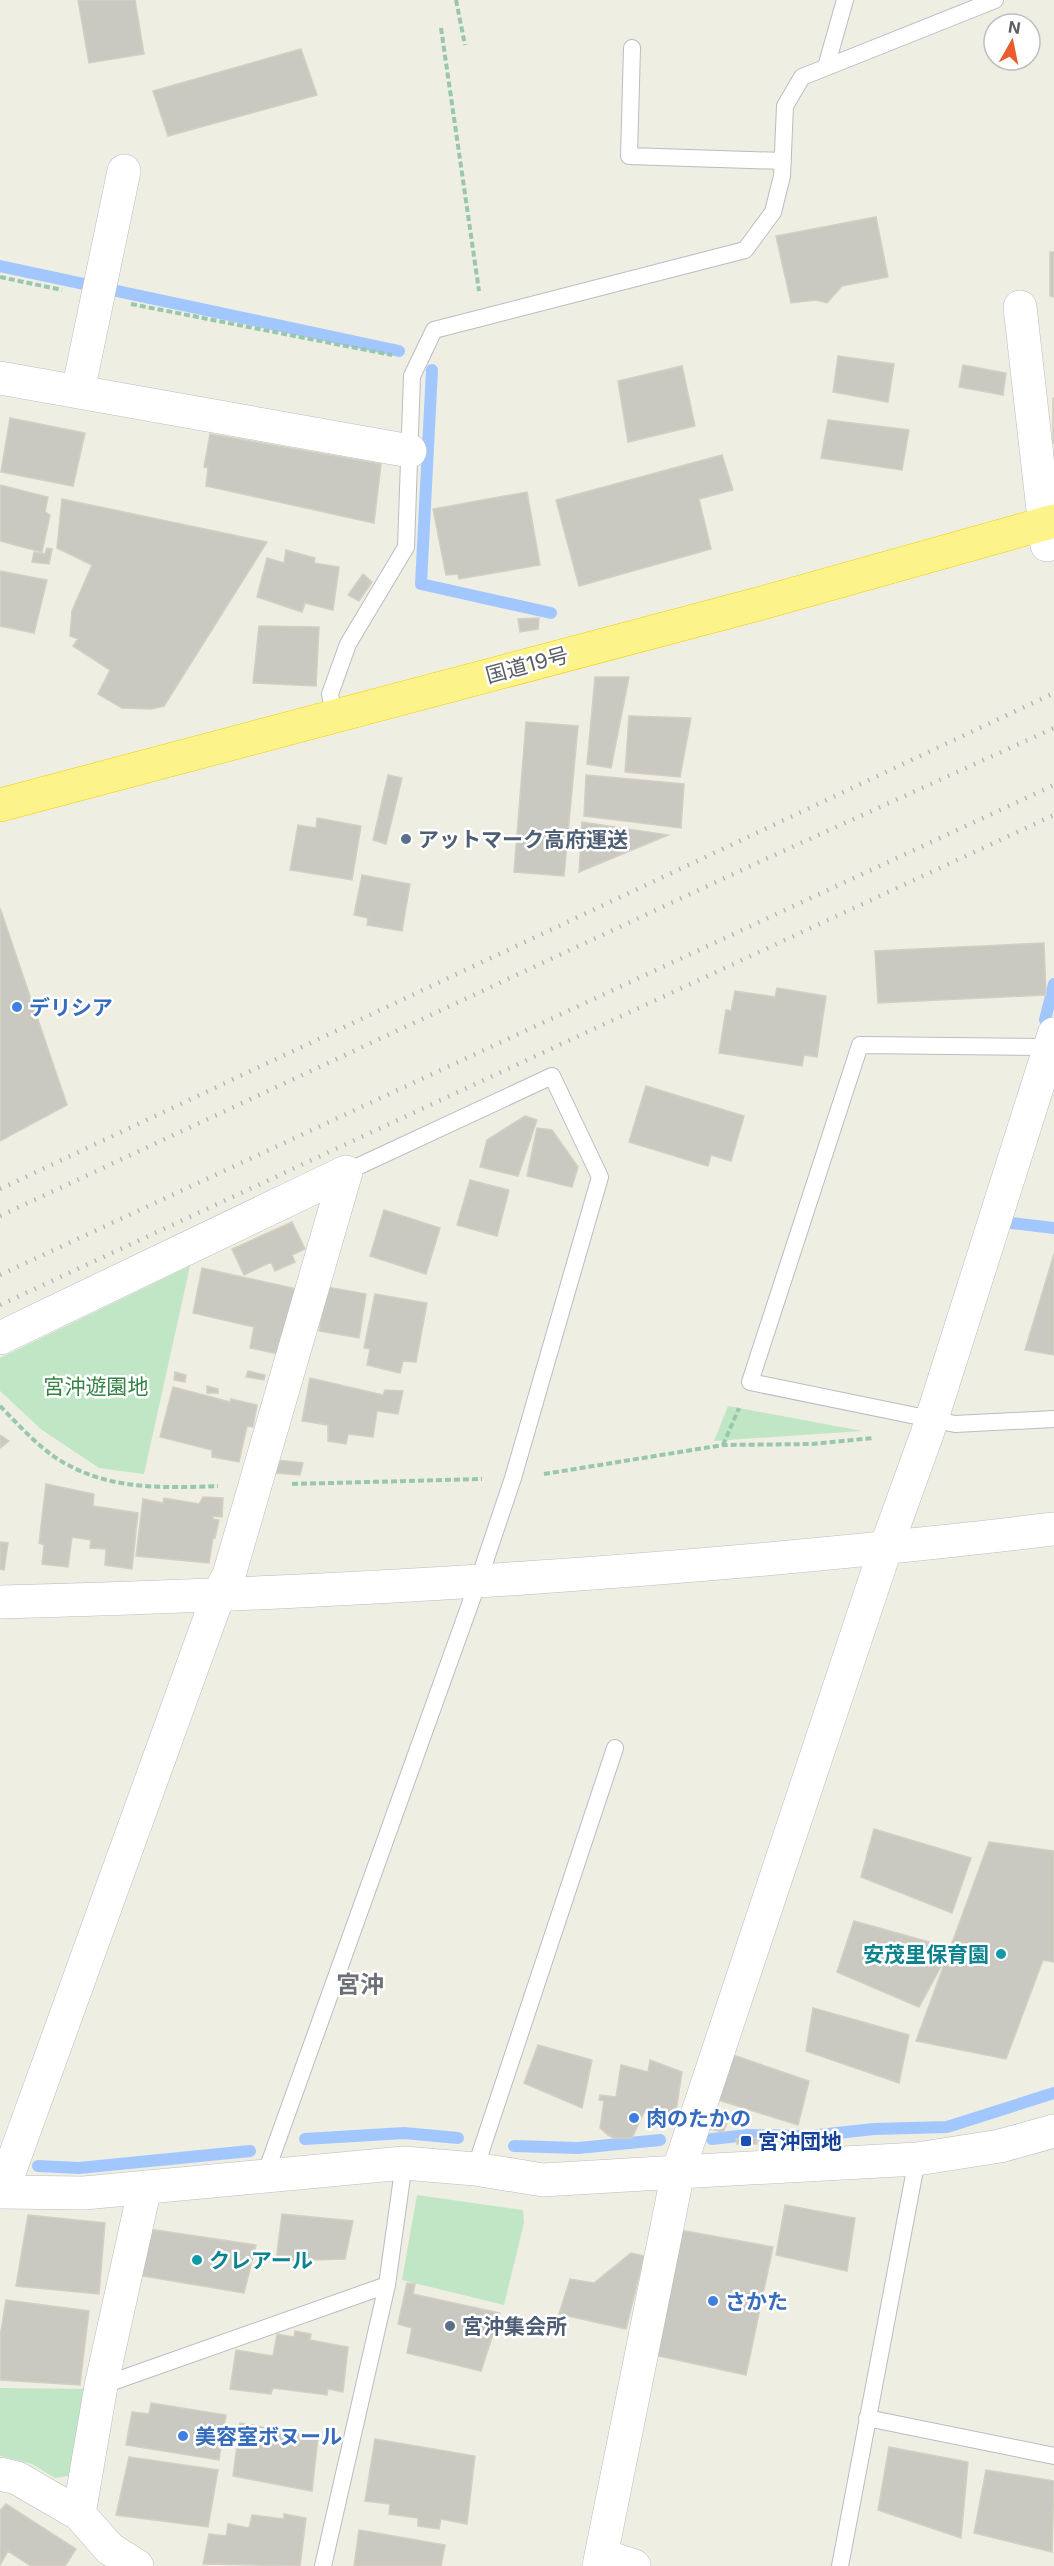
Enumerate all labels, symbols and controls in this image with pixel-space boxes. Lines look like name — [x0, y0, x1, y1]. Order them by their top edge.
north arrow — [982, 12, 1042, 72]
text: N — [1007, 16, 1022, 38]
street label: 国道19号 — [483, 642, 571, 688]
place label: アットマーク高府運送 — [418, 827, 628, 852]
marker: アットマーク高府運送 — [399, 832, 413, 846]
place label: デリシア — [29, 995, 113, 1020]
marker: デリシア — [10, 1000, 24, 1014]
park label: 宮沖遊園地 — [44, 1374, 149, 1399]
place label: 安茂里保育園 — [863, 1942, 989, 1967]
marker: 安茂里保育園 — [994, 1947, 1008, 1961]
district label: 宮沖 — [336, 1970, 384, 1999]
place label: 肉のたかの — [646, 2106, 751, 2131]
marker: 肉のたかの — [627, 2111, 641, 2125]
place label: 宮沖団地 — [758, 2129, 842, 2154]
marker: 宮沖団地 — [739, 2134, 753, 2148]
place label: クレアール — [209, 2248, 313, 2273]
marker: クレアール — [190, 2253, 204, 2267]
place label: さかた — [725, 2289, 788, 2314]
marker: さかた — [706, 2294, 720, 2308]
place label: 宮沖集会所 — [462, 2314, 567, 2339]
marker: 宮沖集会所 — [443, 2319, 457, 2333]
place label: 美容室ボヌール — [195, 2424, 342, 2449]
marker: 美容室ボヌール — [176, 2429, 190, 2443]

